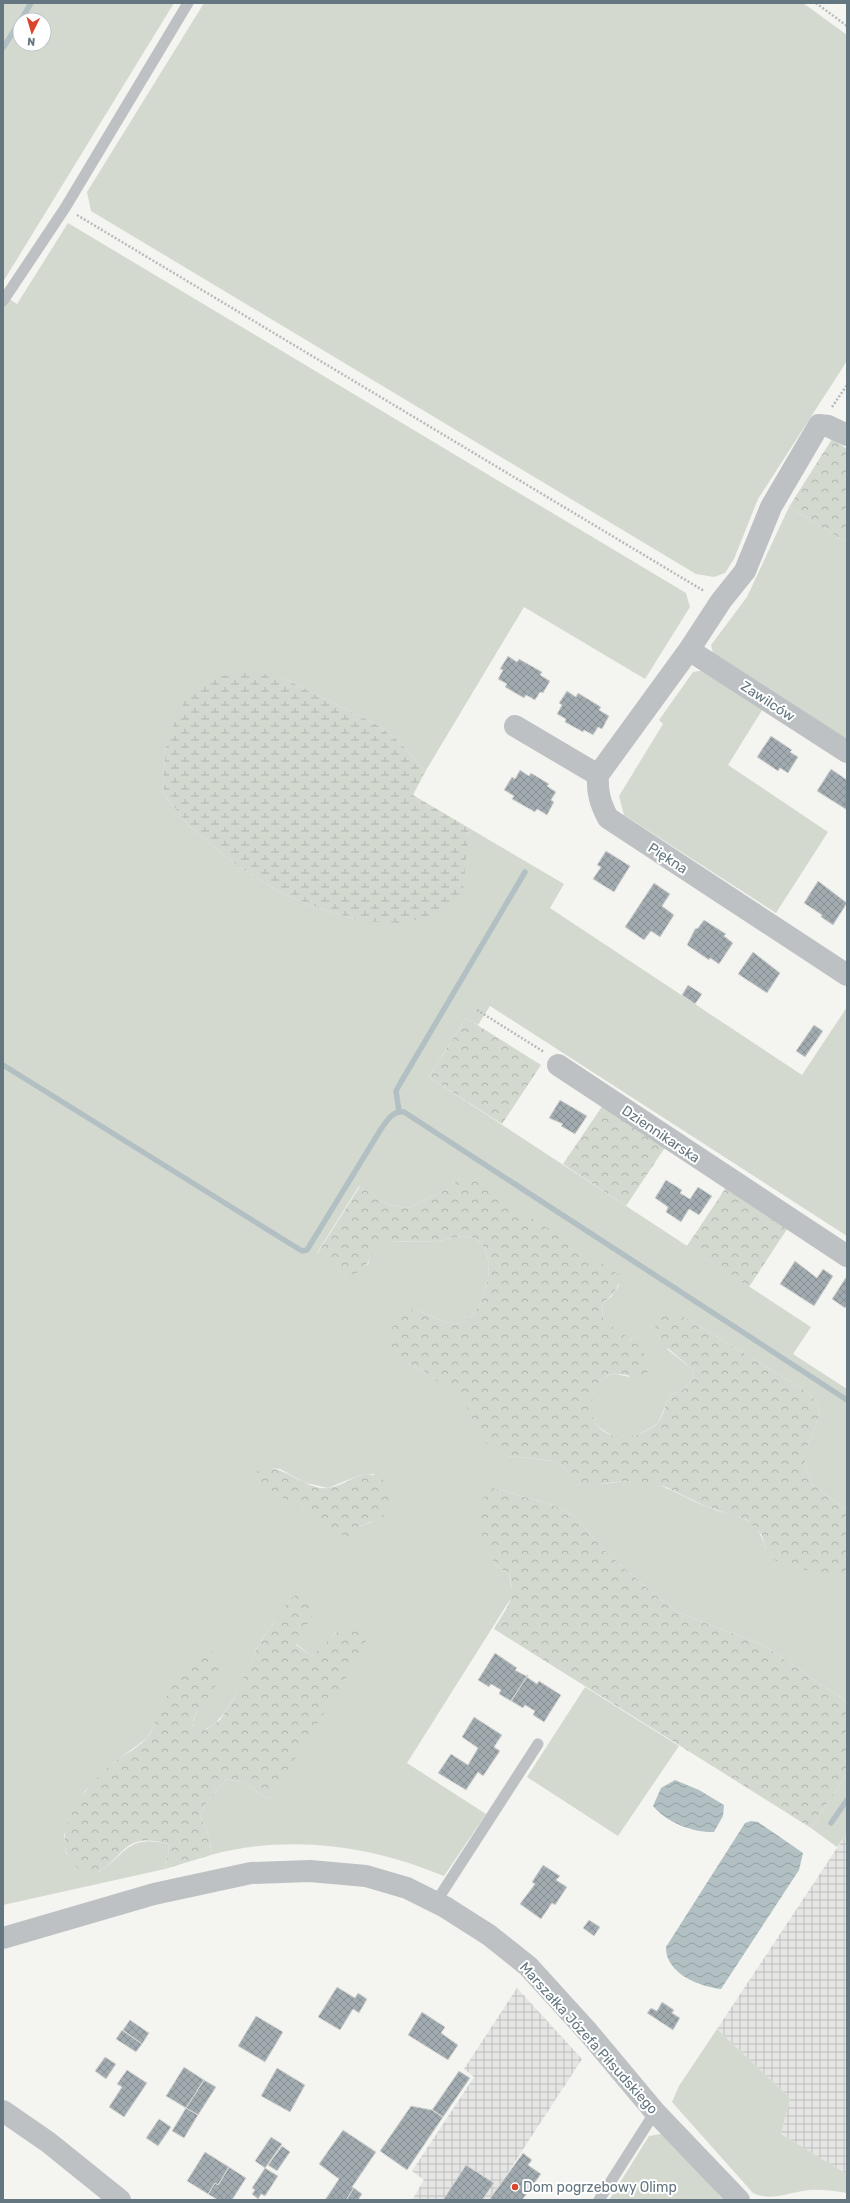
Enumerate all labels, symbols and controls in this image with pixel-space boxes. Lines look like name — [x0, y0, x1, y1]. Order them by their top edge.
north arrow — [12, 12, 52, 52]
text: N — [27, 35, 36, 48]
street label: Zawilców — [738, 678, 798, 725]
street label: Piękna — [645, 839, 691, 877]
street label: Dziennikarska — [618, 1102, 703, 1167]
street label: Marszałka Józefa Piłsudskiego — [516, 1959, 661, 2118]
place label: Dom pogrzebowy Olimp — [523, 2179, 677, 2196]
marker: Dom pogrzebowy Olimp — [510, 2182, 520, 2192]

